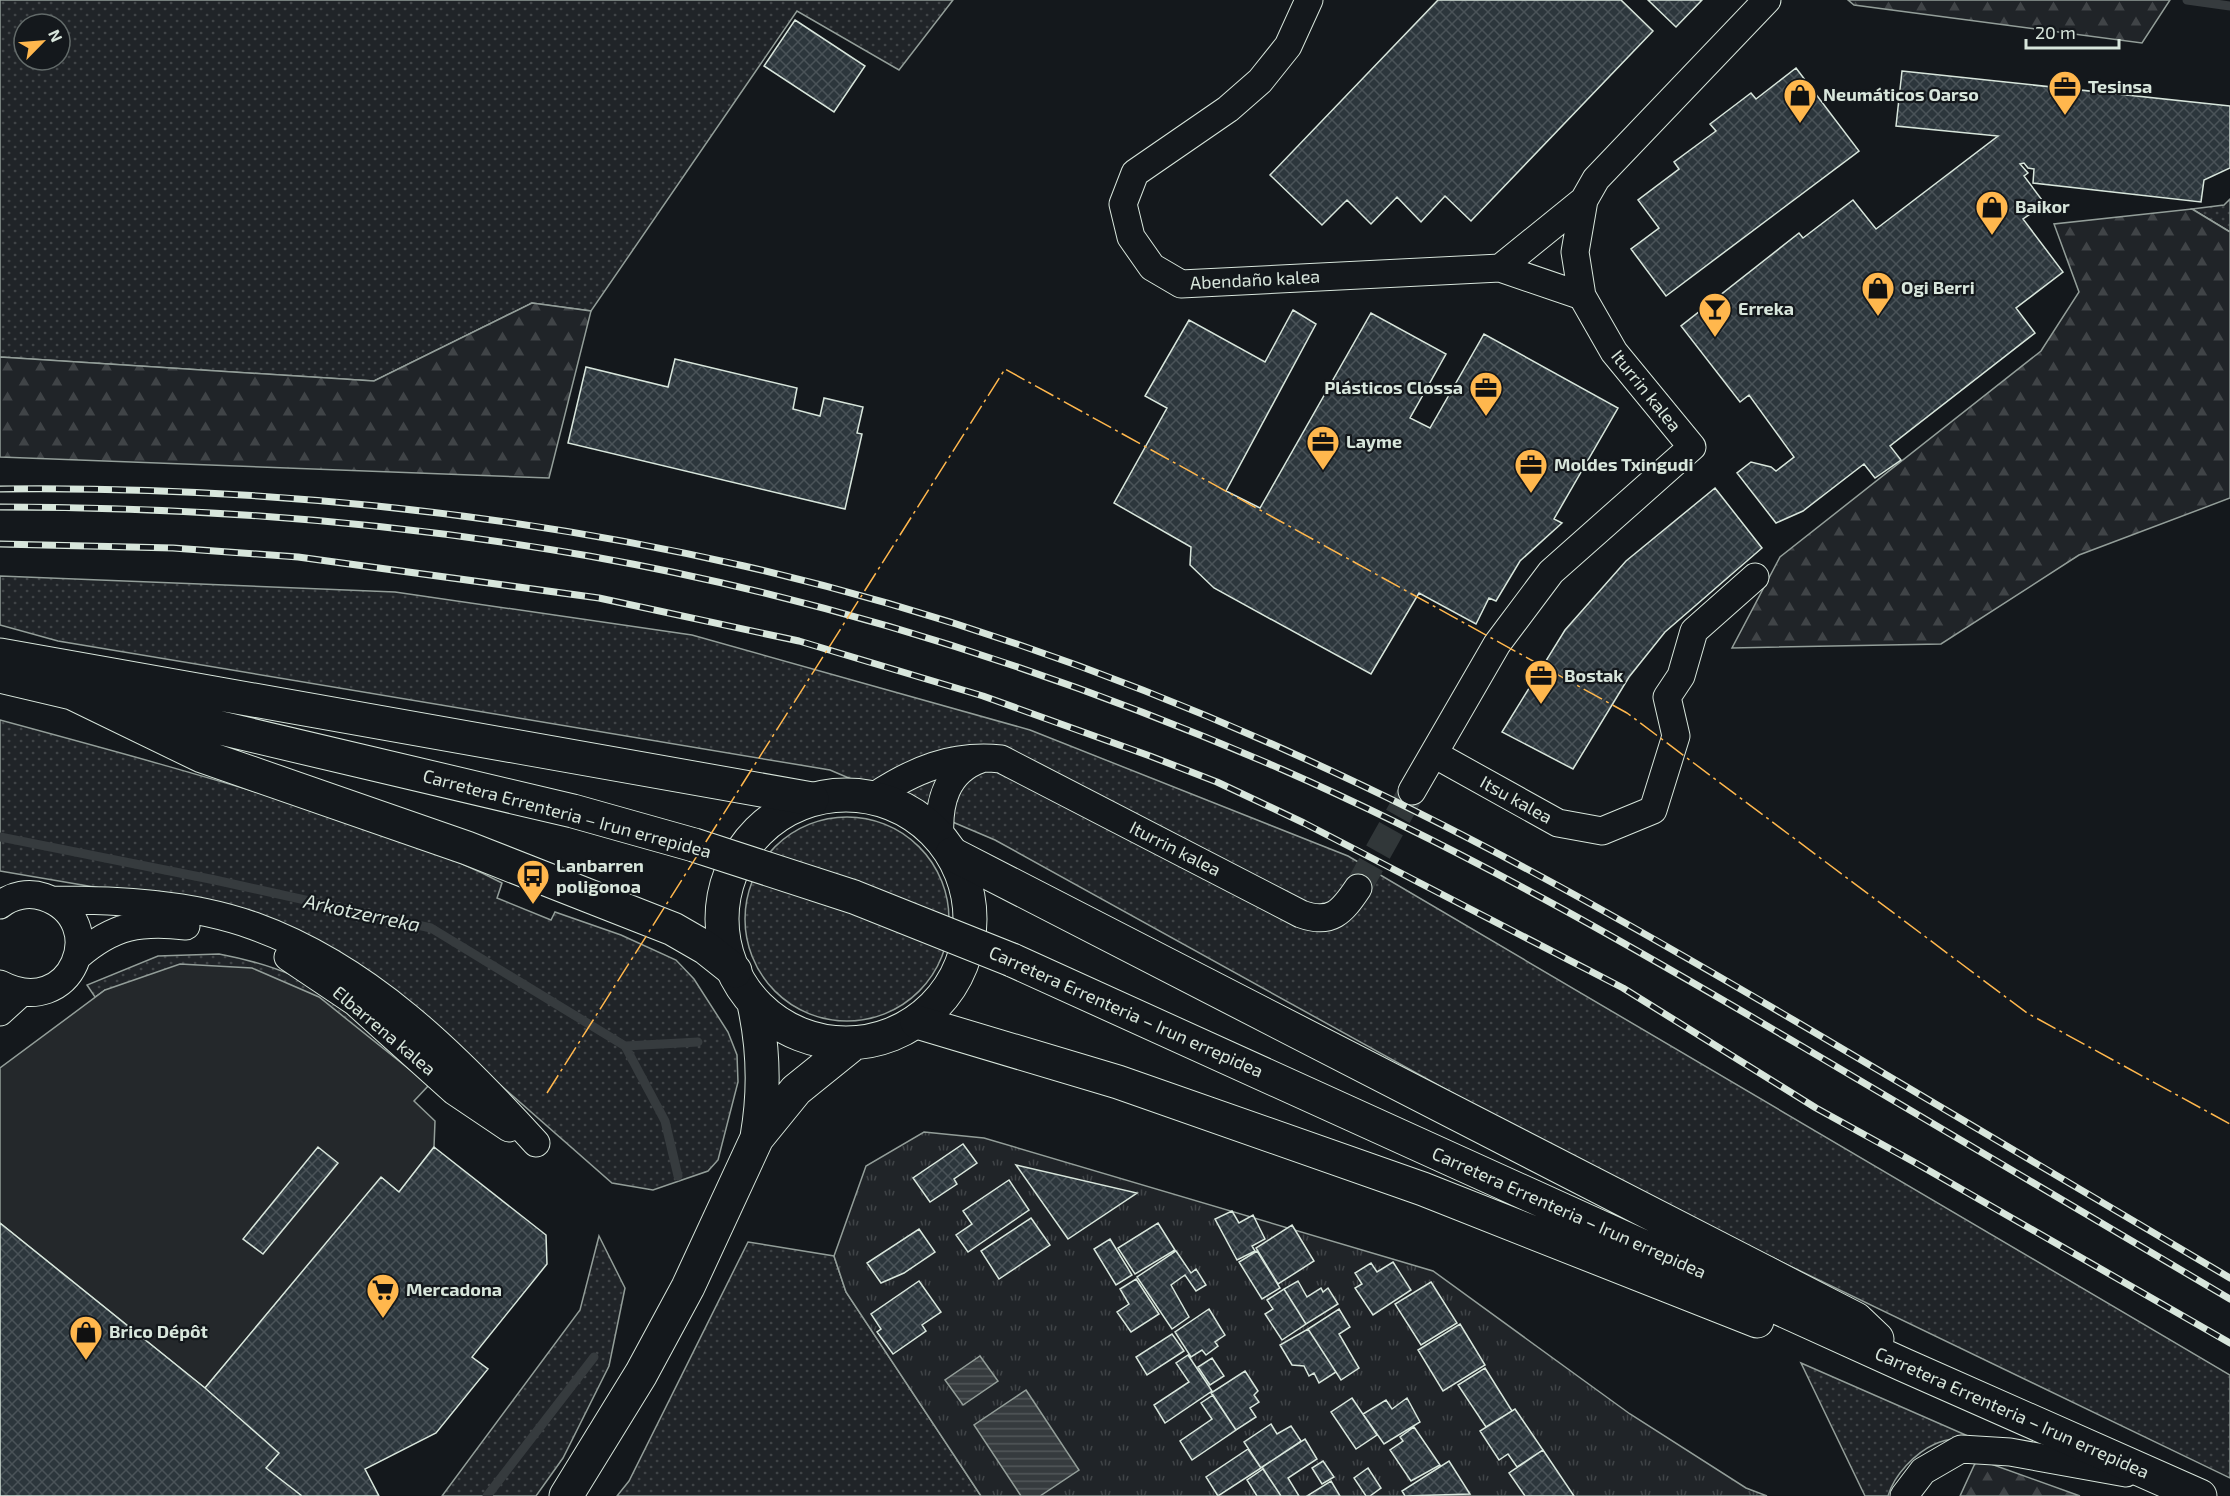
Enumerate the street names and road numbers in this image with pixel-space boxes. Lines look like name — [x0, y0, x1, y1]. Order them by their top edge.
street label: Abendaño kalea — [1189, 265, 1321, 293]
street label: Iturrin kalea — [1607, 345, 1687, 436]
street label: Carretera Errenteria – Irun errepidea — [421, 764, 714, 862]
street label: Itsu kalea — [1477, 770, 1556, 828]
street label: Iturrin kalea — [1126, 816, 1225, 880]
street label: Carretera Errenteria – Irun errepidea — [986, 940, 1267, 1082]
street label: Elbarrena kalea — [329, 981, 441, 1080]
street label: Carretera Errenteria – Irun errepidea — [1429, 1141, 1710, 1283]
street label: Carretera Errenteria – Irun errepidea — [1872, 1341, 2153, 1483]

